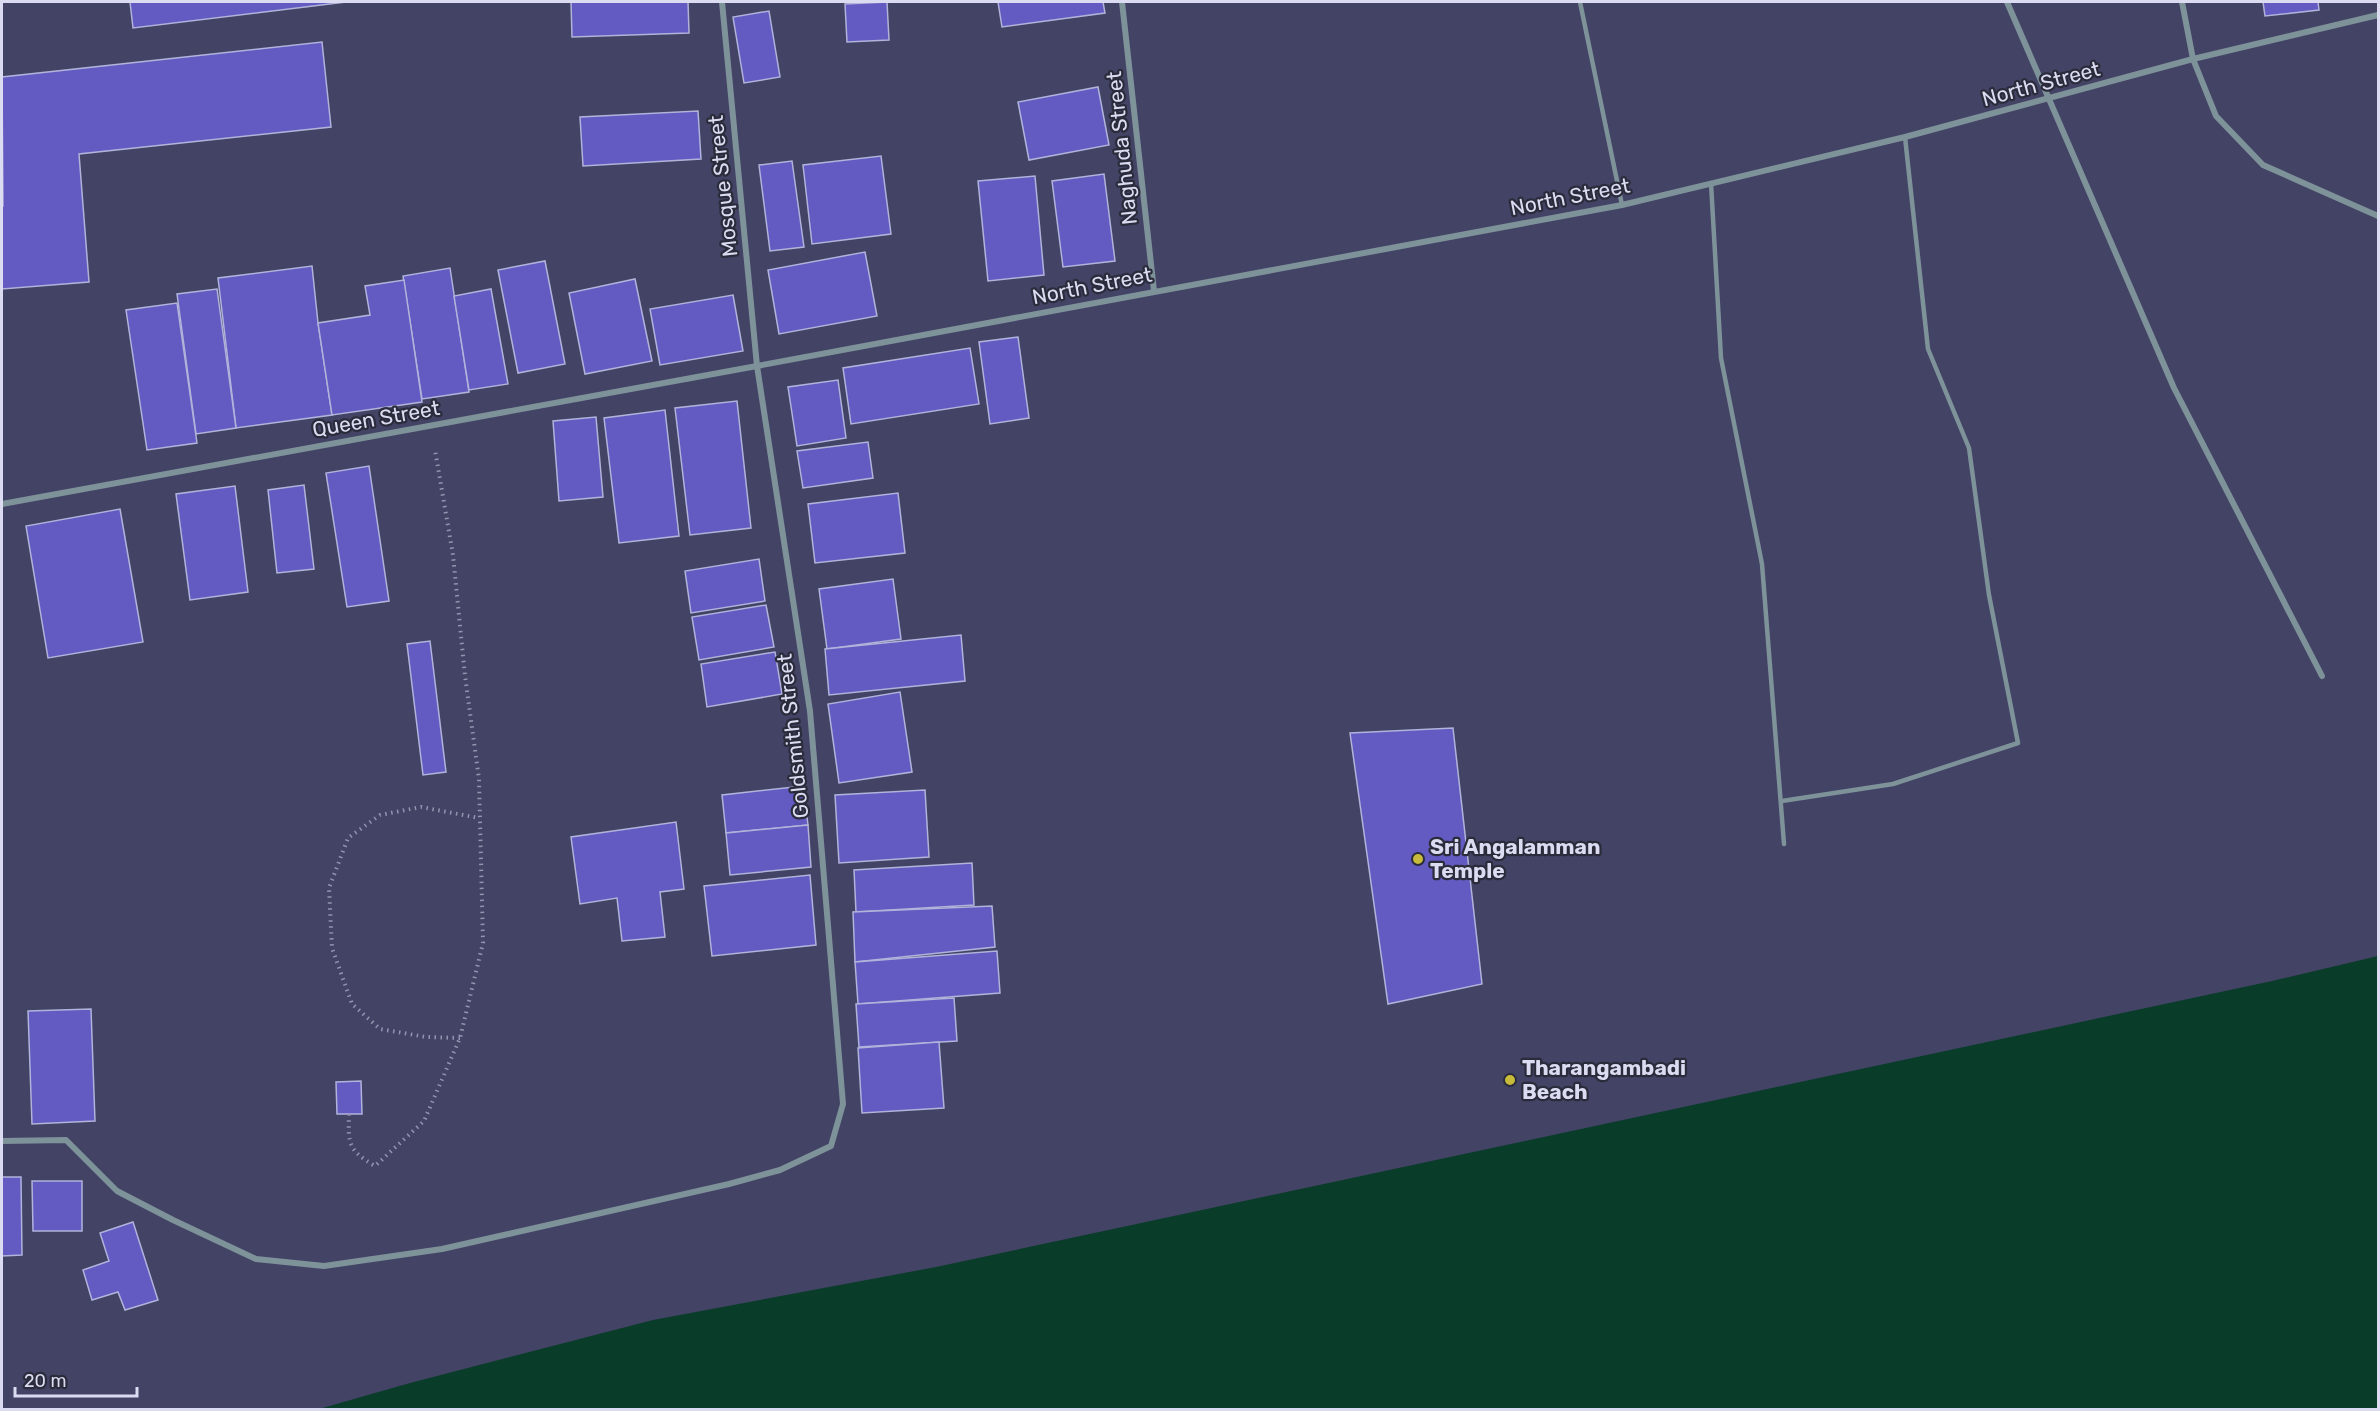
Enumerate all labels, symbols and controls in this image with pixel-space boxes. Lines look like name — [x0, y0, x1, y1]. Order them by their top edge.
street label: North Street — [1979, 56, 2103, 111]
street label: Naghuda Street — [1101, 70, 1142, 226]
street label: Mosque Street — [703, 114, 742, 258]
street label: North Street — [1508, 173, 1632, 220]
street label: North Street — [1030, 262, 1154, 309]
street label: Queen Street — [310, 395, 442, 442]
street label: Goldsmith Street — [771, 653, 814, 820]
place label: Sri Angalamman Temple — [1430, 834, 1600, 883]
marker: Sri Angalamman Temple — [1411, 852, 1425, 866]
place label: Tharangambadi Beach — [1522, 1055, 1686, 1104]
marker: Tharangambadi Beach — [1503, 1073, 1517, 1087]
scale bar — [15, 1360, 136, 1398]
text: 20 m — [24, 1370, 66, 1392]

